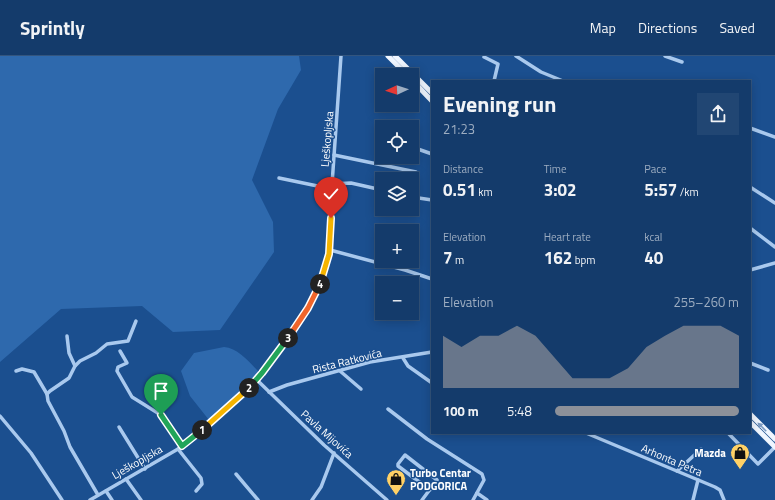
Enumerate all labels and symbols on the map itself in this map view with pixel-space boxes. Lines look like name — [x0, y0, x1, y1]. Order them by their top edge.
north arrow — [375, 68, 419, 112]
street label: Lješkopljska — [317, 110, 337, 168]
pin — [314, 177, 348, 218]
pin: 4 — [310, 274, 330, 294]
pin: 3 — [278, 328, 298, 348]
street label: Rista Ratkovića — [311, 345, 384, 377]
pin — [144, 374, 178, 415]
pin: 2 — [239, 378, 259, 398]
street label: Pavla Mijovića — [297, 406, 357, 462]
pin: 1 — [192, 420, 212, 440]
one-way arrow — [758, 422, 767, 432]
street label: Arhonta Petra — [639, 440, 705, 480]
street label: Lješkopljska — [109, 441, 166, 483]
shop icon: Mazda — [729, 442, 751, 470]
place label: Mazda — [694, 445, 726, 461]
place label: Turbo Centar PODGORICA — [410, 465, 471, 494]
shop icon: Turbo Centar PODGORICA — [385, 468, 407, 496]

